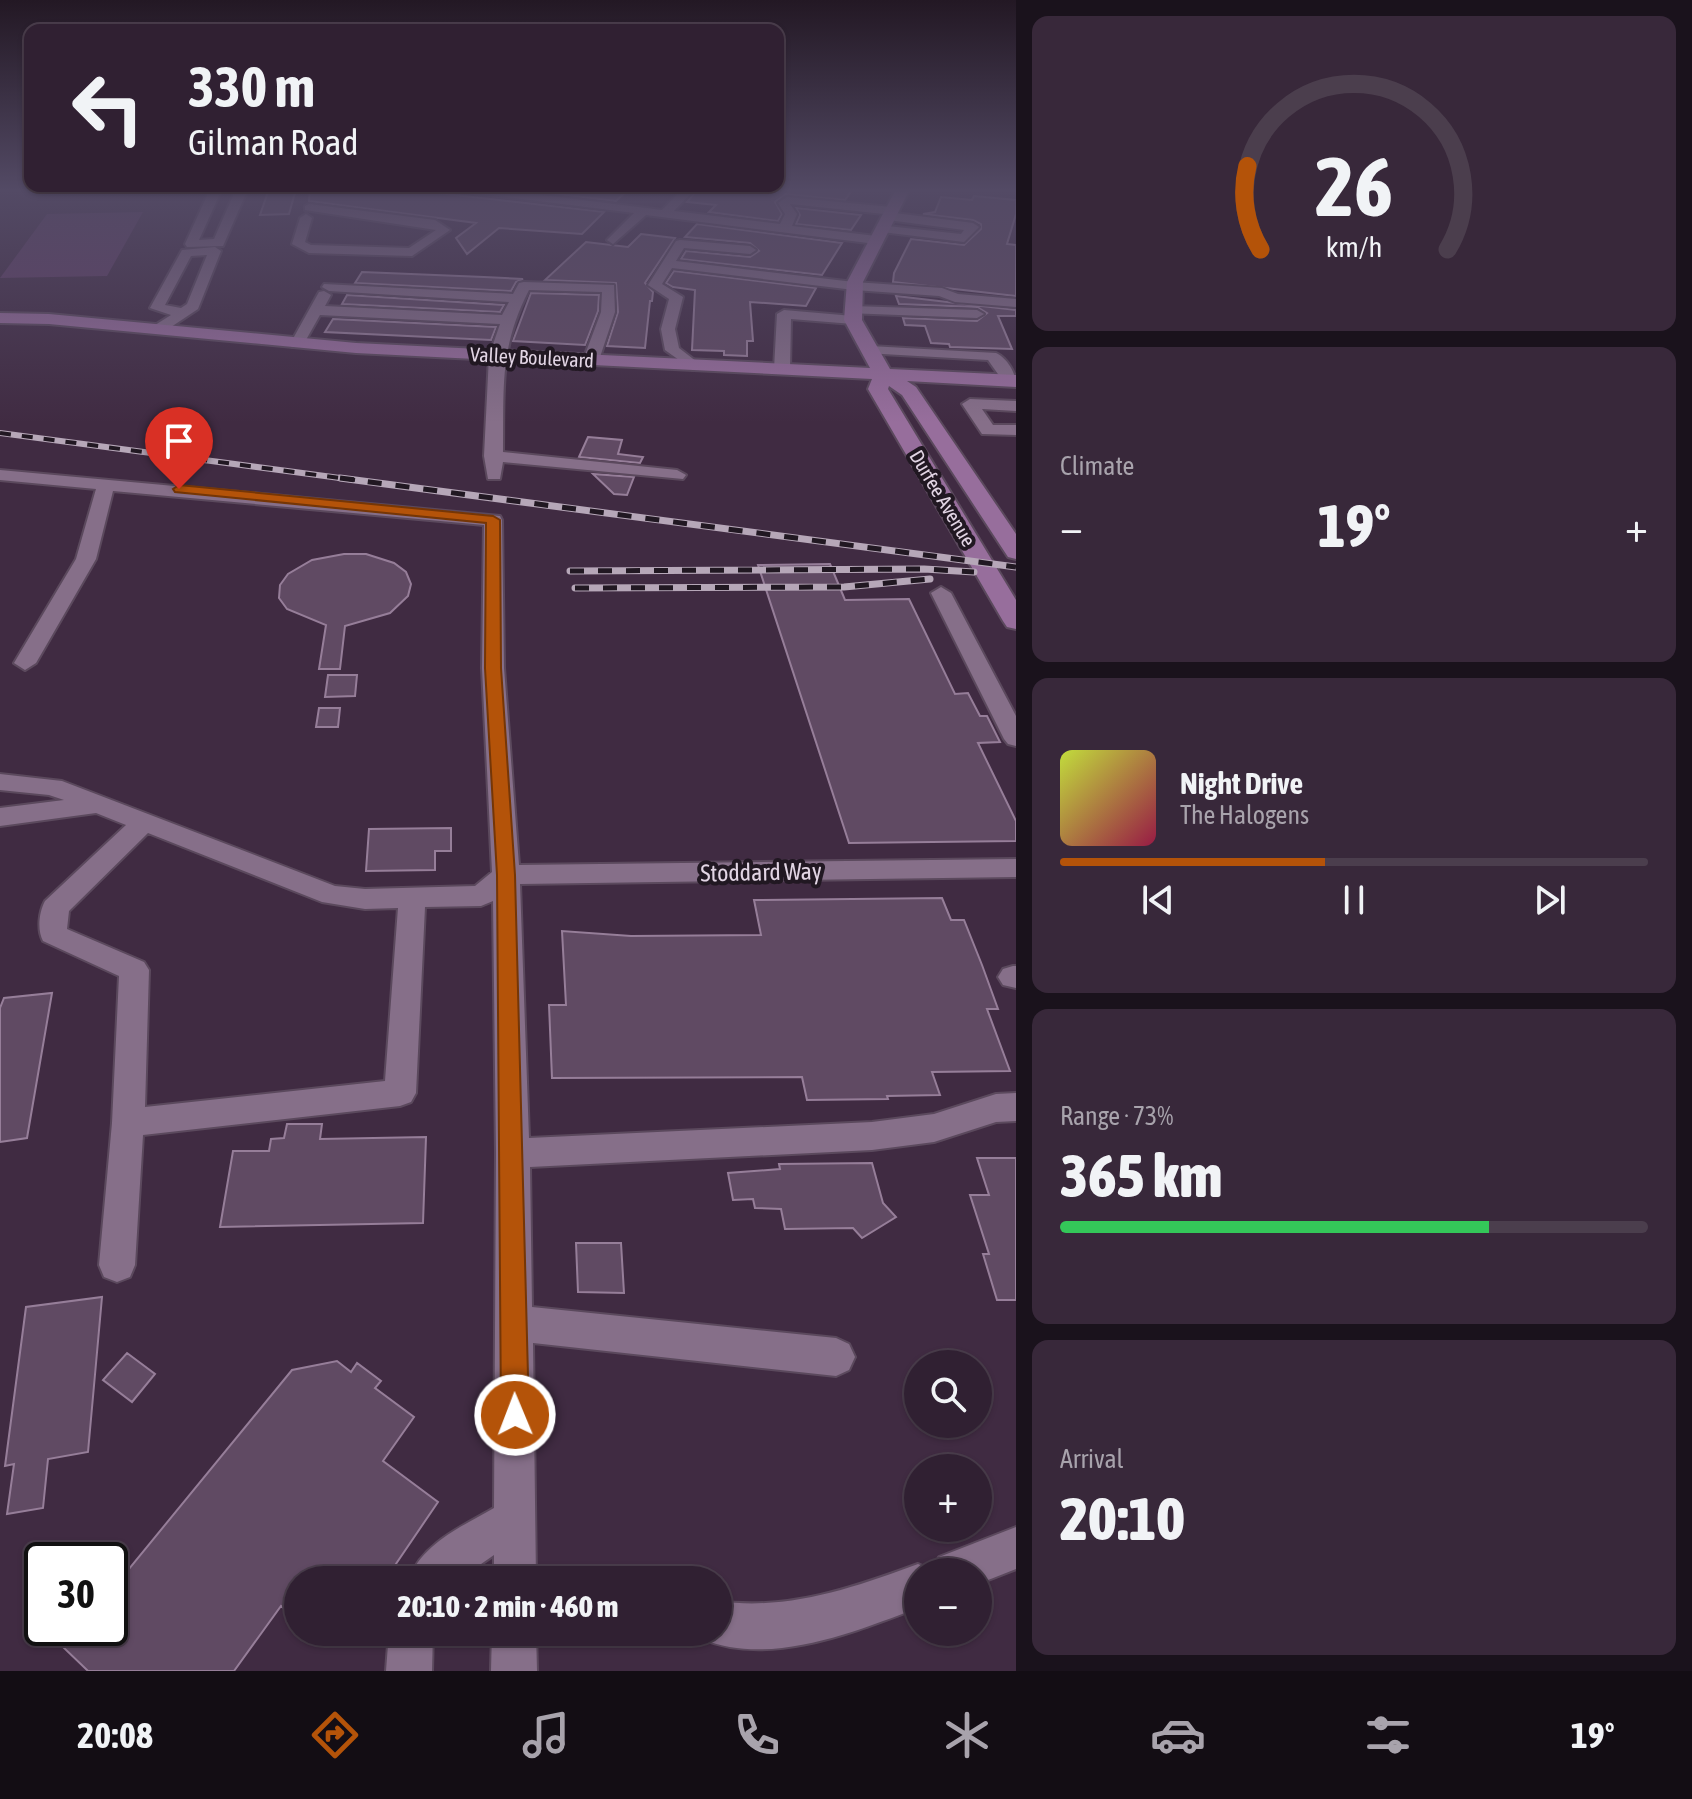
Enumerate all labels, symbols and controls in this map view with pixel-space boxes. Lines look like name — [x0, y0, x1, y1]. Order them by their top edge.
text: 330 m — [188, 55, 315, 119]
icon: left — [56, 56, 160, 160]
text: Gilman Road — [188, 121, 359, 163]
text: 26 — [1315, 137, 1393, 233]
text: km/h — [1326, 230, 1382, 263]
street label: Valley Boulevard — [469, 342, 595, 372]
pin — [145, 407, 213, 489]
icon: arrive — [157, 419, 201, 463]
street label: Durfee Avenue — [905, 446, 981, 550]
text: Climate — [1060, 451, 1134, 481]
text: 19° — [1318, 491, 1390, 560]
text: − — [1060, 501, 1083, 551]
text: + — [1625, 501, 1648, 551]
text: Night Drive — [1180, 766, 1303, 800]
text: The Halogens — [1180, 800, 1309, 830]
street label: Stoddard Way — [700, 857, 822, 887]
icon: previous — [1136, 878, 1180, 922]
icon: pause — [1332, 878, 1376, 922]
icon: next — [1528, 878, 1572, 922]
text: Range · 73% — [1060, 1101, 1173, 1131]
text: 365 km — [1060, 1141, 1222, 1210]
map controls — [904, 1350, 992, 1646]
button: search — [904, 1350, 992, 1438]
position arrow — [473, 1373, 557, 1457]
text: Arrival — [1060, 1444, 1124, 1474]
button: + — [904, 1454, 992, 1542]
text: 20:10 — [1060, 1484, 1185, 1553]
speed limit sign: 30 — [24, 1542, 128, 1646]
button: − — [904, 1558, 992, 1646]
text: 20:10 · 2 min · 460 m — [398, 1589, 618, 1623]
icon: directions — [307, 1707, 363, 1763]
icon: music — [518, 1707, 574, 1763]
icon: phone — [729, 1707, 785, 1763]
icon: climate — [939, 1707, 995, 1763]
icon: car — [1150, 1707, 1206, 1763]
icon: filters — [1360, 1707, 1416, 1763]
text: 20:08 — [77, 1714, 153, 1756]
text: 19° — [1571, 1714, 1615, 1756]

